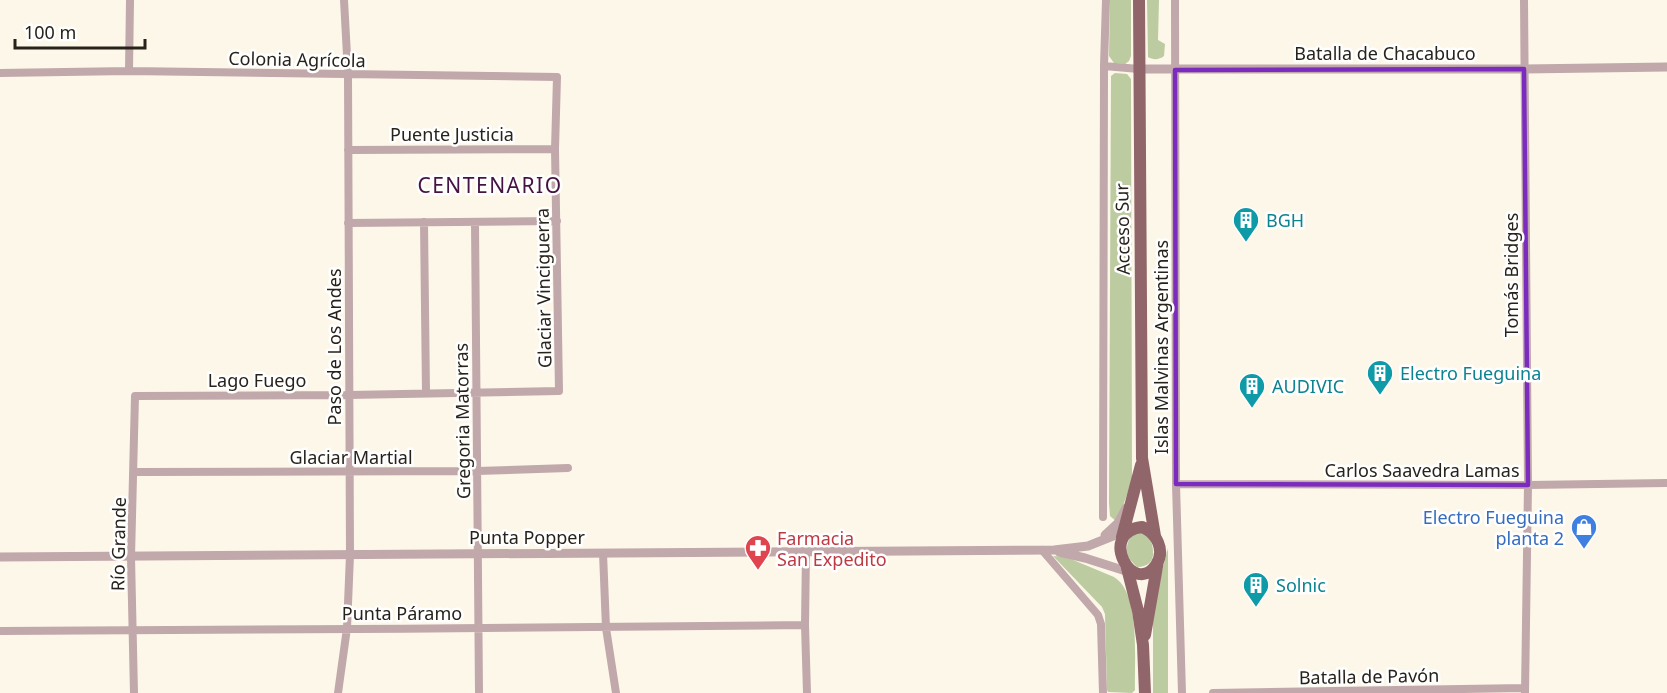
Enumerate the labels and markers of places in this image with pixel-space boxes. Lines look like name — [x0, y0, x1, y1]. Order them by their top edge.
building icon: BGH — [1231, 205, 1261, 243]
place label: BGH — [1266, 208, 1304, 232]
building icon: Electro Fueguina — [1365, 358, 1395, 396]
place label: Electro Fueguina — [1400, 361, 1541, 385]
building icon: AUDIVIC — [1237, 371, 1267, 409]
place label: AUDIVIC — [1272, 374, 1344, 398]
place label: Electro Fueguina planta 2 — [1423, 505, 1564, 550]
shop icon: Electro Fueguina planta 2 — [1569, 512, 1599, 550]
place label: Farmacia San Expedito — [777, 526, 887, 571]
pharmacy icon: Farmacia San Expedito — [743, 533, 773, 571]
building icon: Solnic — [1241, 570, 1271, 608]
place label: Solnic — [1276, 573, 1326, 597]

